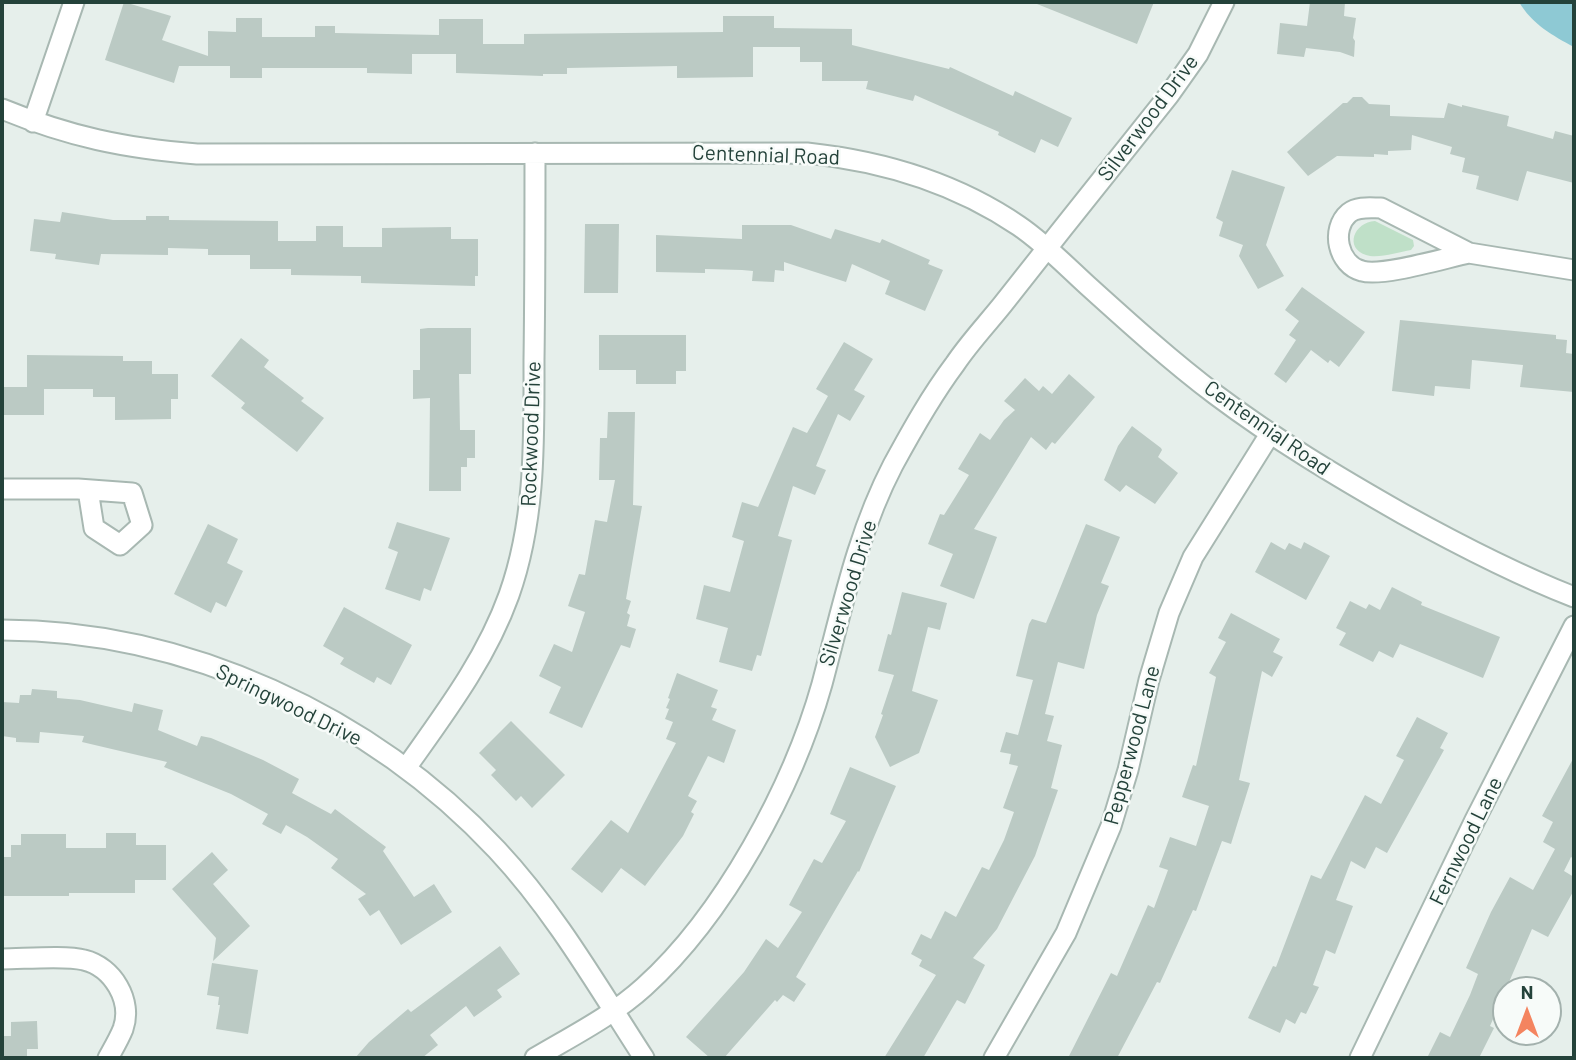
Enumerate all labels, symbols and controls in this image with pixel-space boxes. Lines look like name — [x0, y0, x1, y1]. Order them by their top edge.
street label: Silverwood Drive — [1092, 50, 1204, 186]
street label: Centennial Road — [692, 140, 840, 170]
street label: Rockwood Drive — [516, 361, 546, 507]
street label: Centennial Road — [1199, 375, 1335, 481]
street label: Silverwood Drive — [814, 517, 882, 669]
street label: Springwood Drive — [212, 659, 366, 751]
street label: Pepperwood Lane — [1099, 662, 1165, 828]
street label: Fernwood Lane — [1424, 773, 1508, 909]
north arrow — [1492, 976, 1562, 1046]
text: N — [1521, 980, 1533, 1003]

